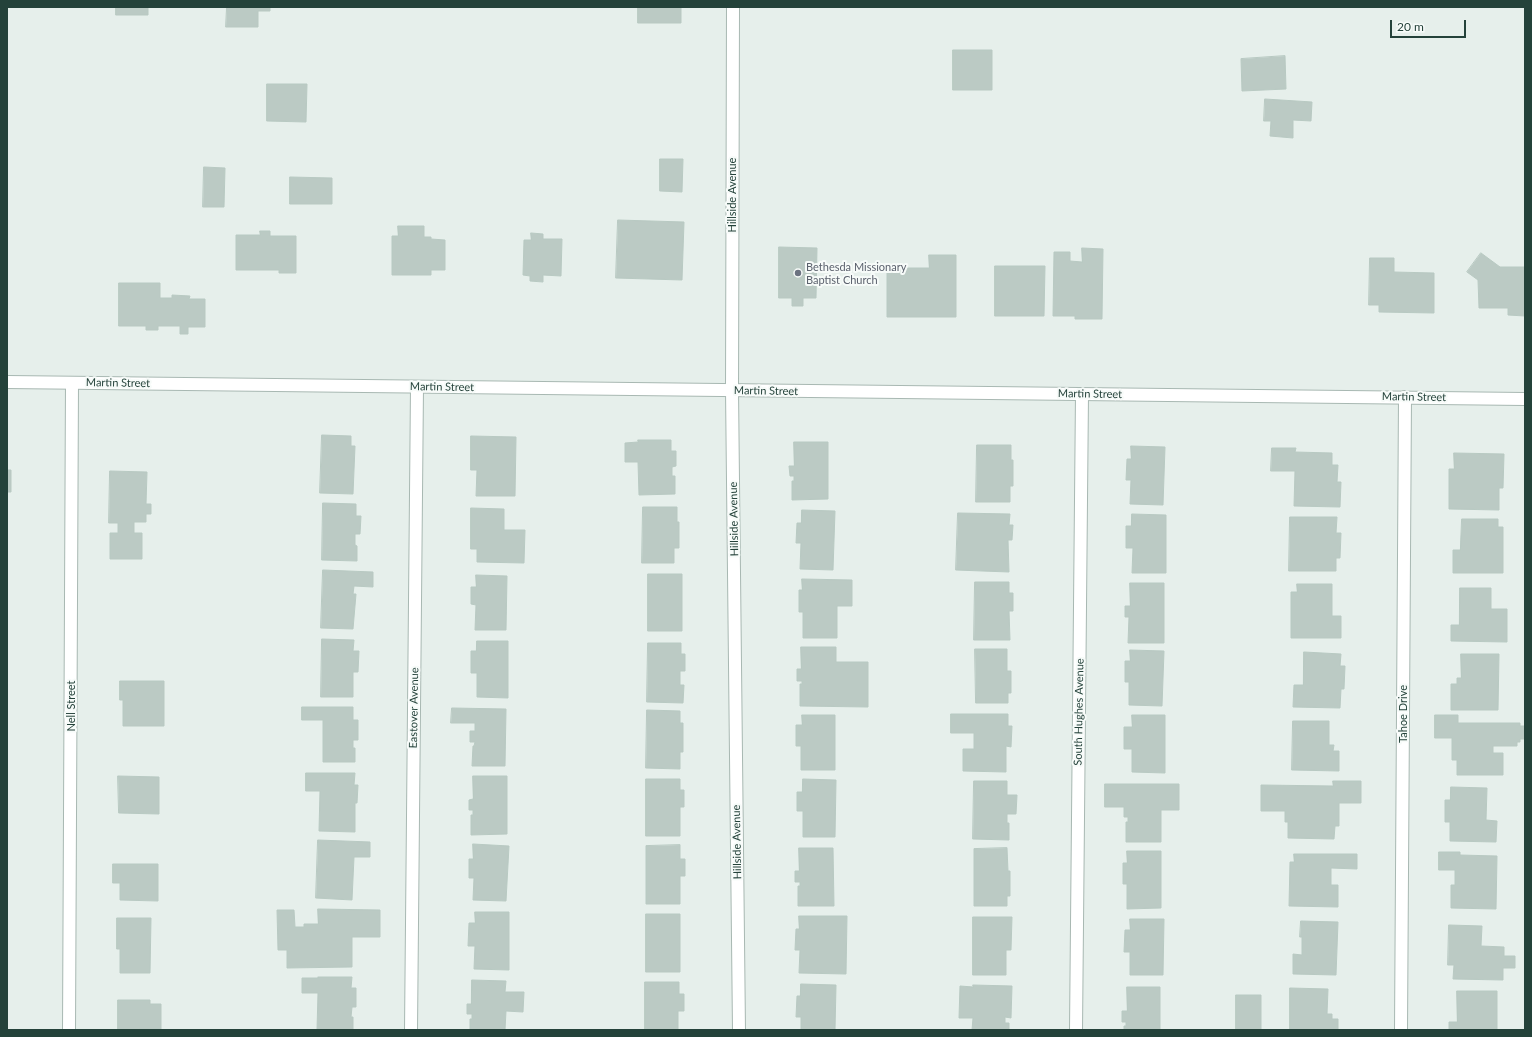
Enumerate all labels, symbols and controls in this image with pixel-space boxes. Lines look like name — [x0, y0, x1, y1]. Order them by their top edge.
scale bar — [1392, 12, 1468, 38]
text: 20 m — [1397, 19, 1424, 34]
street label: Hillside Avenue — [725, 158, 739, 232]
place label: Bethesda Missionary Baptist Church — [806, 260, 906, 286]
marker: Bethesda Missionary Baptist Church — [793, 268, 803, 278]
street label: Martin Street — [86, 376, 150, 390]
street label: Martin Street — [410, 380, 474, 394]
street label: Martin Street — [734, 384, 798, 398]
street label: Martin Street — [1058, 387, 1122, 401]
street label: Martin Street — [1382, 390, 1446, 404]
street label: Hillside Avenue — [727, 482, 741, 556]
street label: South Hughes Avenue — [1071, 658, 1087, 766]
street label: Eastover Avenue — [407, 667, 421, 749]
street label: Nell Street — [64, 680, 78, 732]
street label: Tahoe Drive — [1396, 685, 1410, 743]
street label: Hillside Avenue — [730, 805, 744, 879]

